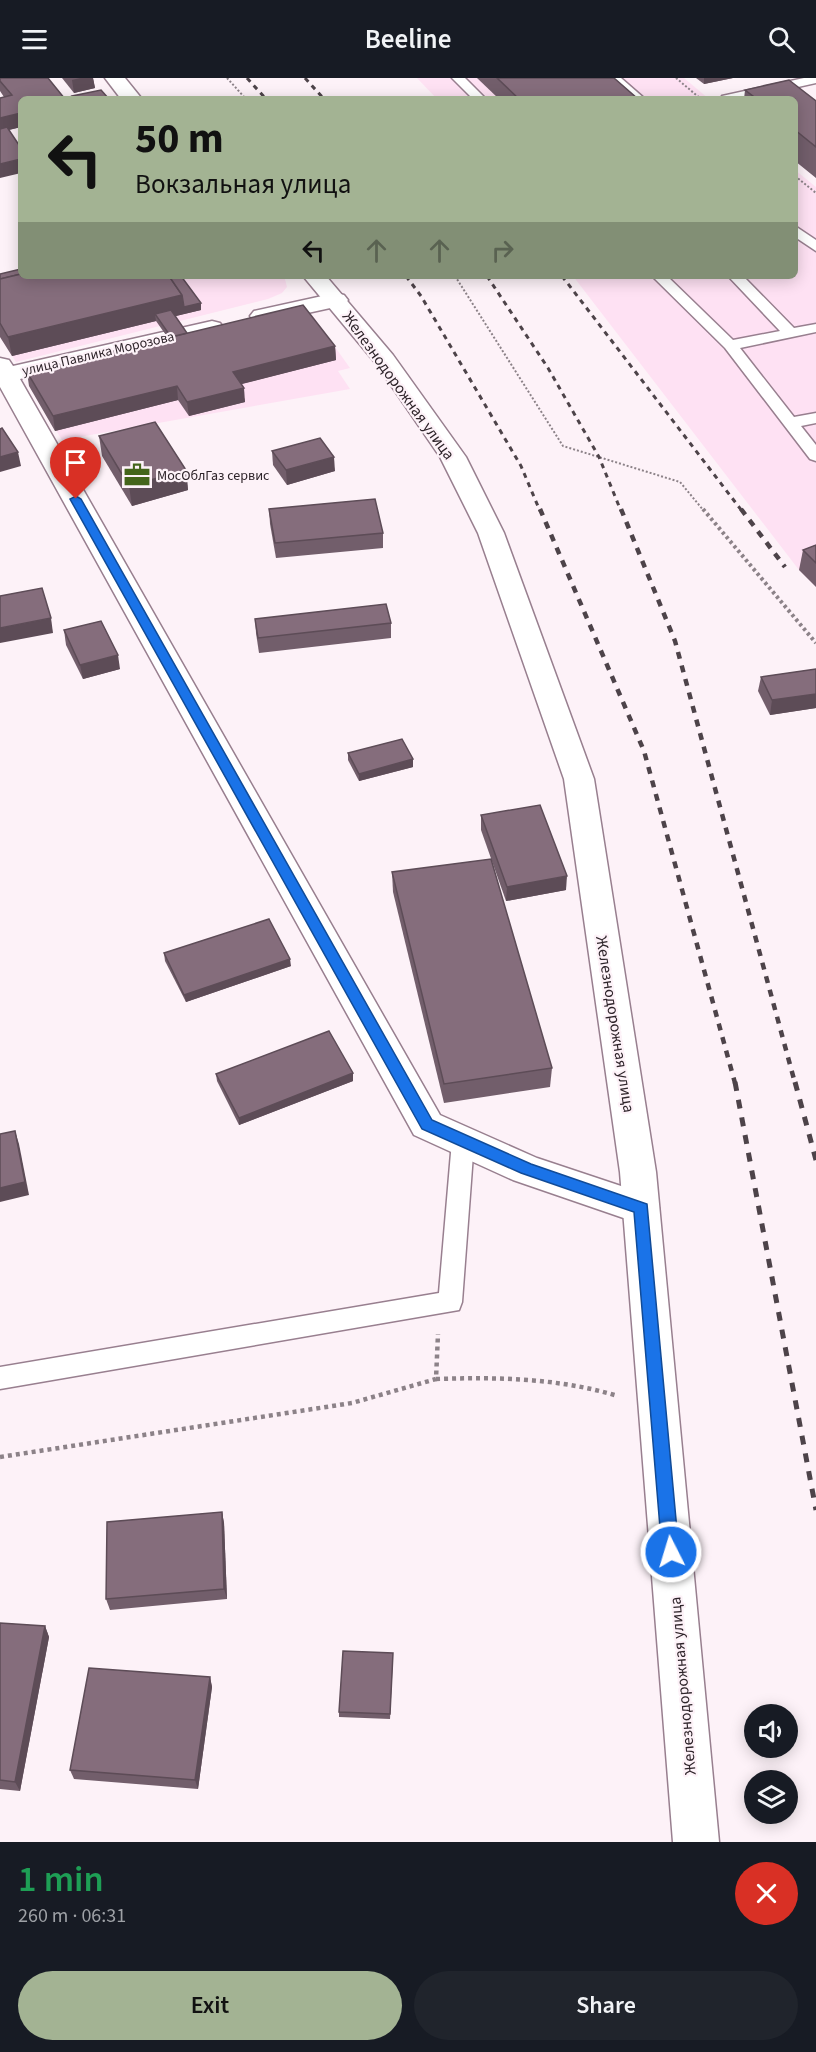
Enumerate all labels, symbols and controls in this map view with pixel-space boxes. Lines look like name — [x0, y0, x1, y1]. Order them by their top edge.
text: Beeline — [365, 20, 451, 59]
icon: menu — [18, 23, 51, 56]
icon: search — [765, 23, 798, 56]
text: 50 m — [135, 109, 224, 169]
icon: left — [36, 120, 114, 198]
text: Вокзальная улица — [135, 165, 351, 204]
icon: left — [297, 234, 330, 267]
icon: ahead — [360, 234, 393, 267]
icon: ahead — [423, 234, 456, 267]
icon: right — [486, 234, 519, 267]
street label: Железнодорожная улица — [337, 307, 460, 464]
street label: улица Павлика Морозова — [20, 327, 176, 381]
pin — [50, 437, 101, 499]
icon: arrive — [59, 446, 92, 479]
office icon: МосОблГаз сервис — [122, 460, 152, 490]
place label: МосОблГаз сервис — [157, 466, 270, 486]
street label: Железнодорожная улица — [590, 934, 640, 1114]
position arrow — [639, 1520, 703, 1584]
street label: Железнодорожная улица — [664, 1596, 702, 1776]
map controls — [744, 1704, 798, 1824]
button: sound — [744, 1704, 798, 1758]
button: layers — [744, 1770, 798, 1824]
text: 1 min — [18, 1854, 104, 1905]
button: close — [735, 1862, 798, 1925]
text: 260 m · 06:31 — [18, 1902, 126, 1930]
button: Exit — [18, 1971, 402, 2040]
button: Share — [414, 1971, 798, 2040]

